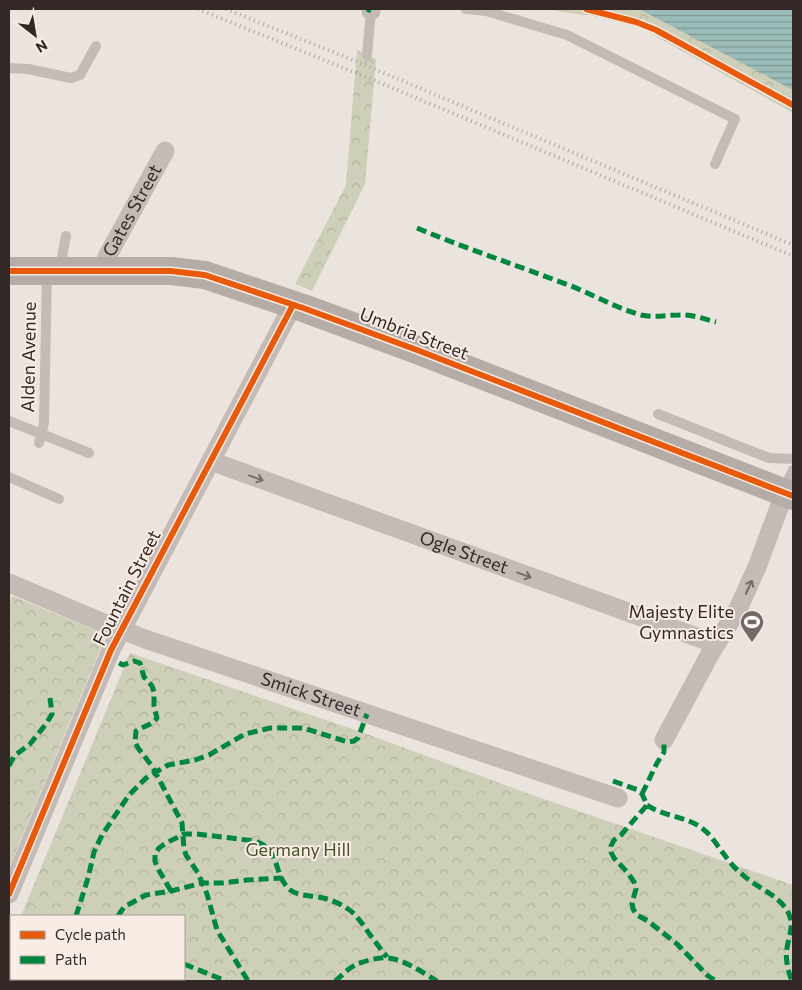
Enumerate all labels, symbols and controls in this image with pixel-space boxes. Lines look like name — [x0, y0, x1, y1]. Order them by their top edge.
north arrow — [10, 10, 60, 60]
text: N — [33, 37, 51, 57]
street label: Gates Street — [97, 160, 166, 260]
street label: Alden Avenue — [16, 301, 40, 412]
street label: Umbria Street — [357, 302, 472, 364]
one-way arrow — [248, 474, 264, 483]
street label: Fountain Street — [87, 526, 165, 649]
street label: Ogle Street — [417, 526, 512, 578]
one-way arrow — [516, 571, 532, 580]
one-way arrow — [744, 580, 754, 595]
place label: Majesty Elite Gymnastics — [629, 600, 734, 643]
sports icon: Majesty Elite Gymnastics — [739, 609, 765, 643]
street label: Smick Street — [258, 667, 364, 721]
park label: Germany Hill — [245, 838, 351, 860]
legend — [10, 915, 185, 980]
text: Cycle path — [55, 925, 126, 943]
text: Path — [55, 950, 87, 968]

